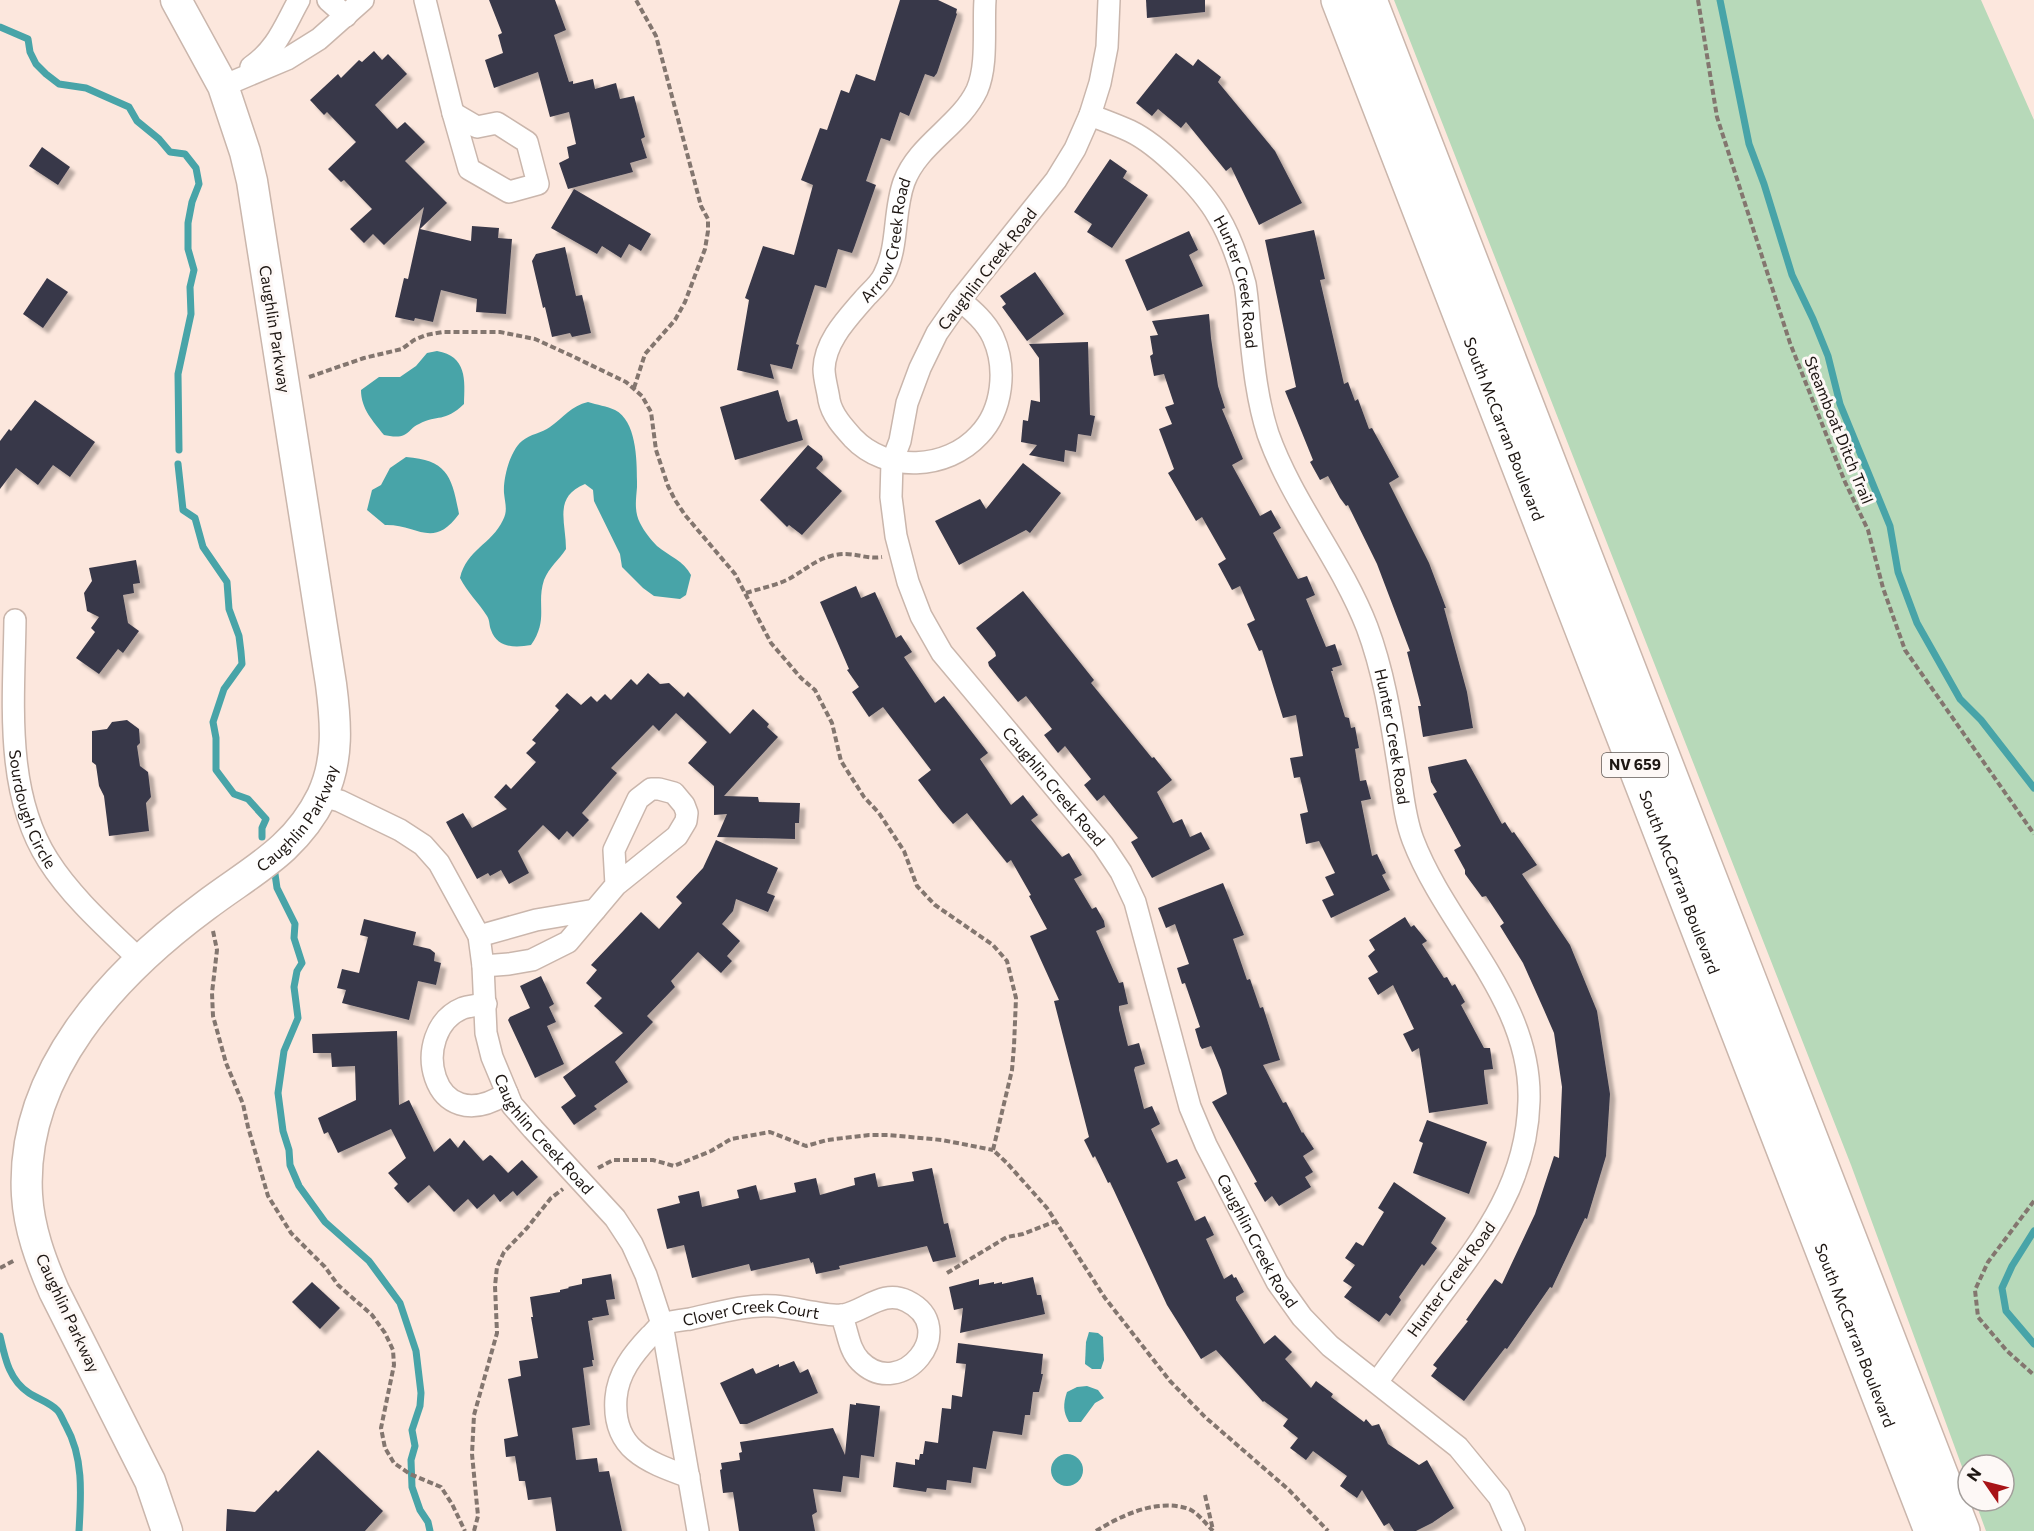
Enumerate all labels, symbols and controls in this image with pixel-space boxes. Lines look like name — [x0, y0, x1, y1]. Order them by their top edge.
street label: Arrow Creek Road — [856, 175, 914, 306]
street label: Caughlin Creek Road — [933, 204, 1040, 333]
street label: Hunter Creek Road — [1210, 212, 1262, 349]
street label: Caughlin Parkway — [256, 264, 295, 394]
street label: South McCarran Boulevard — [1460, 334, 1549, 523]
street label: Steamboat Ditch Trail — [1801, 353, 1878, 506]
street label: Hunter Creek Road — [1371, 667, 1414, 806]
street label: Caughlin Creek Road — [999, 723, 1110, 850]
street label: Sourdough Circle — [6, 749, 61, 872]
road number: NV 659 — [1602, 753, 1668, 777]
street label: Caughlin Parkway — [252, 763, 341, 875]
street label: South McCarran Boulevard — [1636, 787, 1724, 977]
street label: Caughlin Creek Road — [491, 1071, 598, 1197]
street label: Caughlin Creek Road — [1214, 1170, 1302, 1311]
street label: Hunter Creek Road — [1402, 1218, 1499, 1340]
street label: South McCarran Boulevard — [1812, 1241, 1900, 1430]
street label: Caughlin Parkway — [33, 1250, 104, 1375]
street label: Clover Creek Court — [682, 1296, 821, 1329]
north arrow — [1956, 1453, 2016, 1513]
text: N — [1962, 1464, 1985, 1484]

